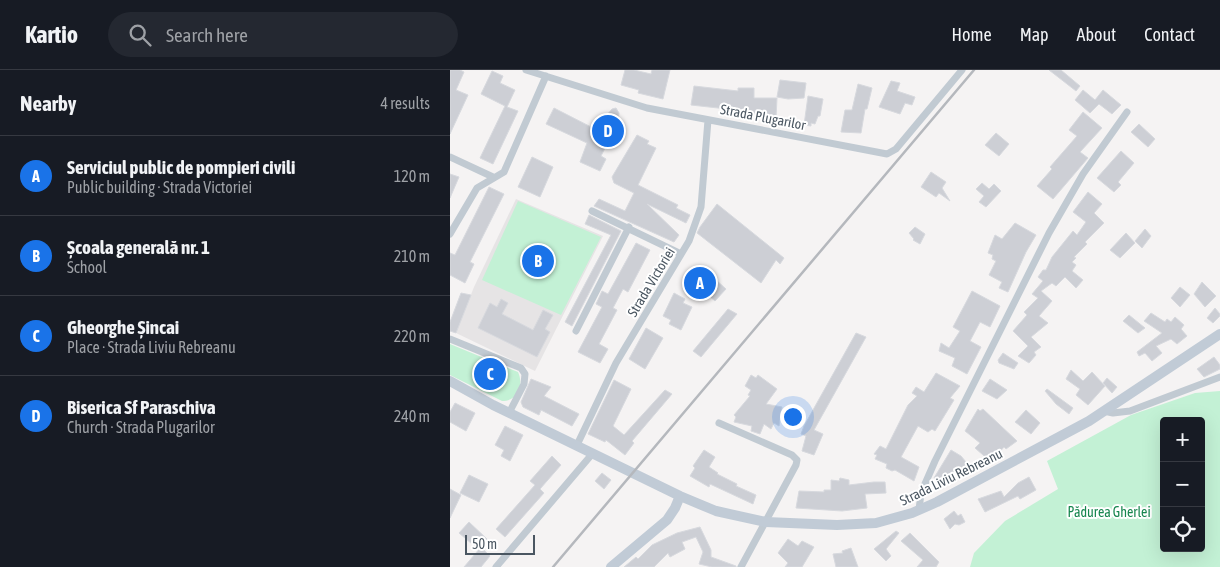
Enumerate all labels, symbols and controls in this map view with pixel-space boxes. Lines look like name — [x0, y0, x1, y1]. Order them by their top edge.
search box — [108, 12, 458, 57]
text: Kartio — [25, 21, 78, 48]
icon: search — [126, 21, 154, 49]
text: Search here — [166, 24, 248, 46]
text: Home — [952, 24, 992, 45]
text: Map — [1020, 24, 1049, 45]
text: About — [1077, 24, 1116, 45]
text: Contact — [1144, 24, 1195, 45]
text: Nearby — [20, 91, 76, 115]
text: 4 results — [380, 94, 430, 112]
street label: Strada Plugarilor — [719, 101, 808, 133]
pin: D — [592, 112, 624, 150]
text: Serviciul public de pompieri civili — [67, 156, 295, 178]
text: A — [32, 167, 40, 185]
text: 120 m — [394, 167, 430, 185]
text: Public building · Strada Victoriei — [67, 178, 252, 196]
text: Școala generală nr. 1 — [67, 236, 210, 258]
pin: B — [522, 242, 554, 280]
street label: Strada Victoriei — [624, 244, 678, 320]
text: B — [32, 247, 40, 265]
text: 210 m — [394, 247, 430, 265]
text: School — [67, 258, 107, 276]
pin: A — [684, 264, 716, 302]
text: Gheorghe Șincai — [67, 316, 179, 338]
text: C — [32, 327, 40, 345]
text: 220 m — [394, 327, 430, 345]
text: Place · Strada Liviu Rebreanu — [67, 338, 236, 356]
pin: C — [474, 355, 506, 393]
text: Biserica Sf Paraschiva — [67, 396, 216, 418]
your location — [780, 404, 806, 430]
text: D — [32, 407, 40, 425]
text: 240 m — [394, 407, 430, 425]
map controls — [1160, 417, 1205, 552]
button: + — [1160, 417, 1205, 462]
text: Church · Strada Plugarilor — [67, 418, 215, 436]
street label: Strada Liviu Rebreanu — [897, 445, 1005, 509]
button: − — [1160, 462, 1205, 507]
park label: Pădurea Gherlei — [1067, 504, 1151, 520]
button: locate — [1160, 507, 1205, 552]
scale bar — [465, 532, 535, 555]
text: 50 m — [472, 536, 497, 552]

